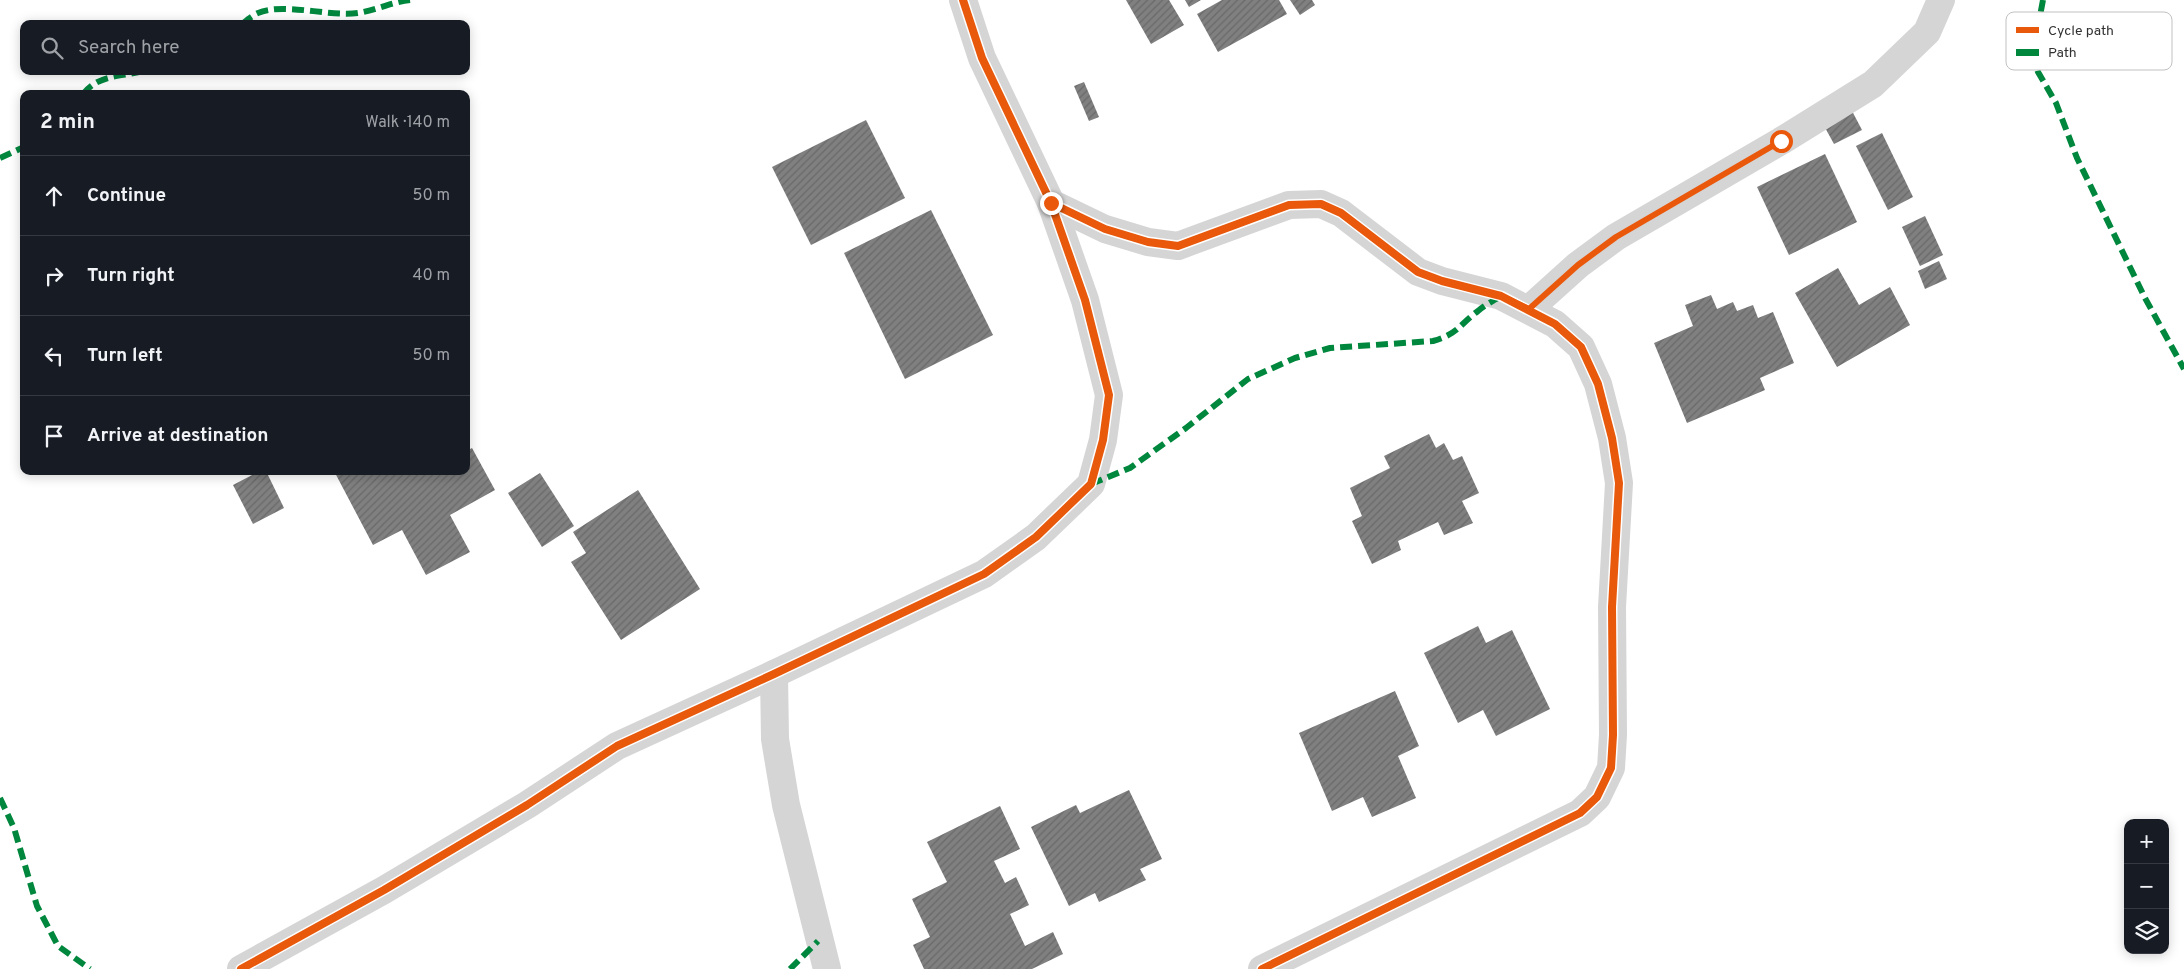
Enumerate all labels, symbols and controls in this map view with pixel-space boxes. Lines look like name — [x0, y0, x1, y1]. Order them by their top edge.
legend — [2006, 12, 2172, 70]
search box — [20, 20, 470, 75]
text: Cycle path — [2048, 23, 2114, 40]
icon: search — [38, 34, 66, 62]
text: Search here — [78, 36, 180, 60]
text: Path — [2048, 45, 2077, 62]
text: 2 min — [40, 109, 95, 136]
text: Walk · 140 m — [365, 113, 450, 133]
route start — [1770, 130, 1793, 153]
icon: ahead — [40, 182, 68, 210]
text: Continue — [87, 184, 166, 208]
text: 50 m — [413, 186, 450, 206]
route end — [1040, 192, 1063, 215]
icon: right — [40, 262, 68, 290]
text: Turn right — [87, 264, 175, 288]
text: 40 m — [412, 266, 450, 286]
icon: left — [40, 342, 68, 370]
text: Turn left — [87, 344, 163, 368]
text: 50 m — [413, 346, 450, 366]
icon: arrive — [40, 422, 68, 450]
text: Arrive at destination — [87, 424, 268, 448]
map controls — [2124, 819, 2169, 954]
button: + — [2124, 819, 2169, 864]
button: − — [2124, 864, 2169, 909]
button: layers — [2124, 909, 2169, 954]

